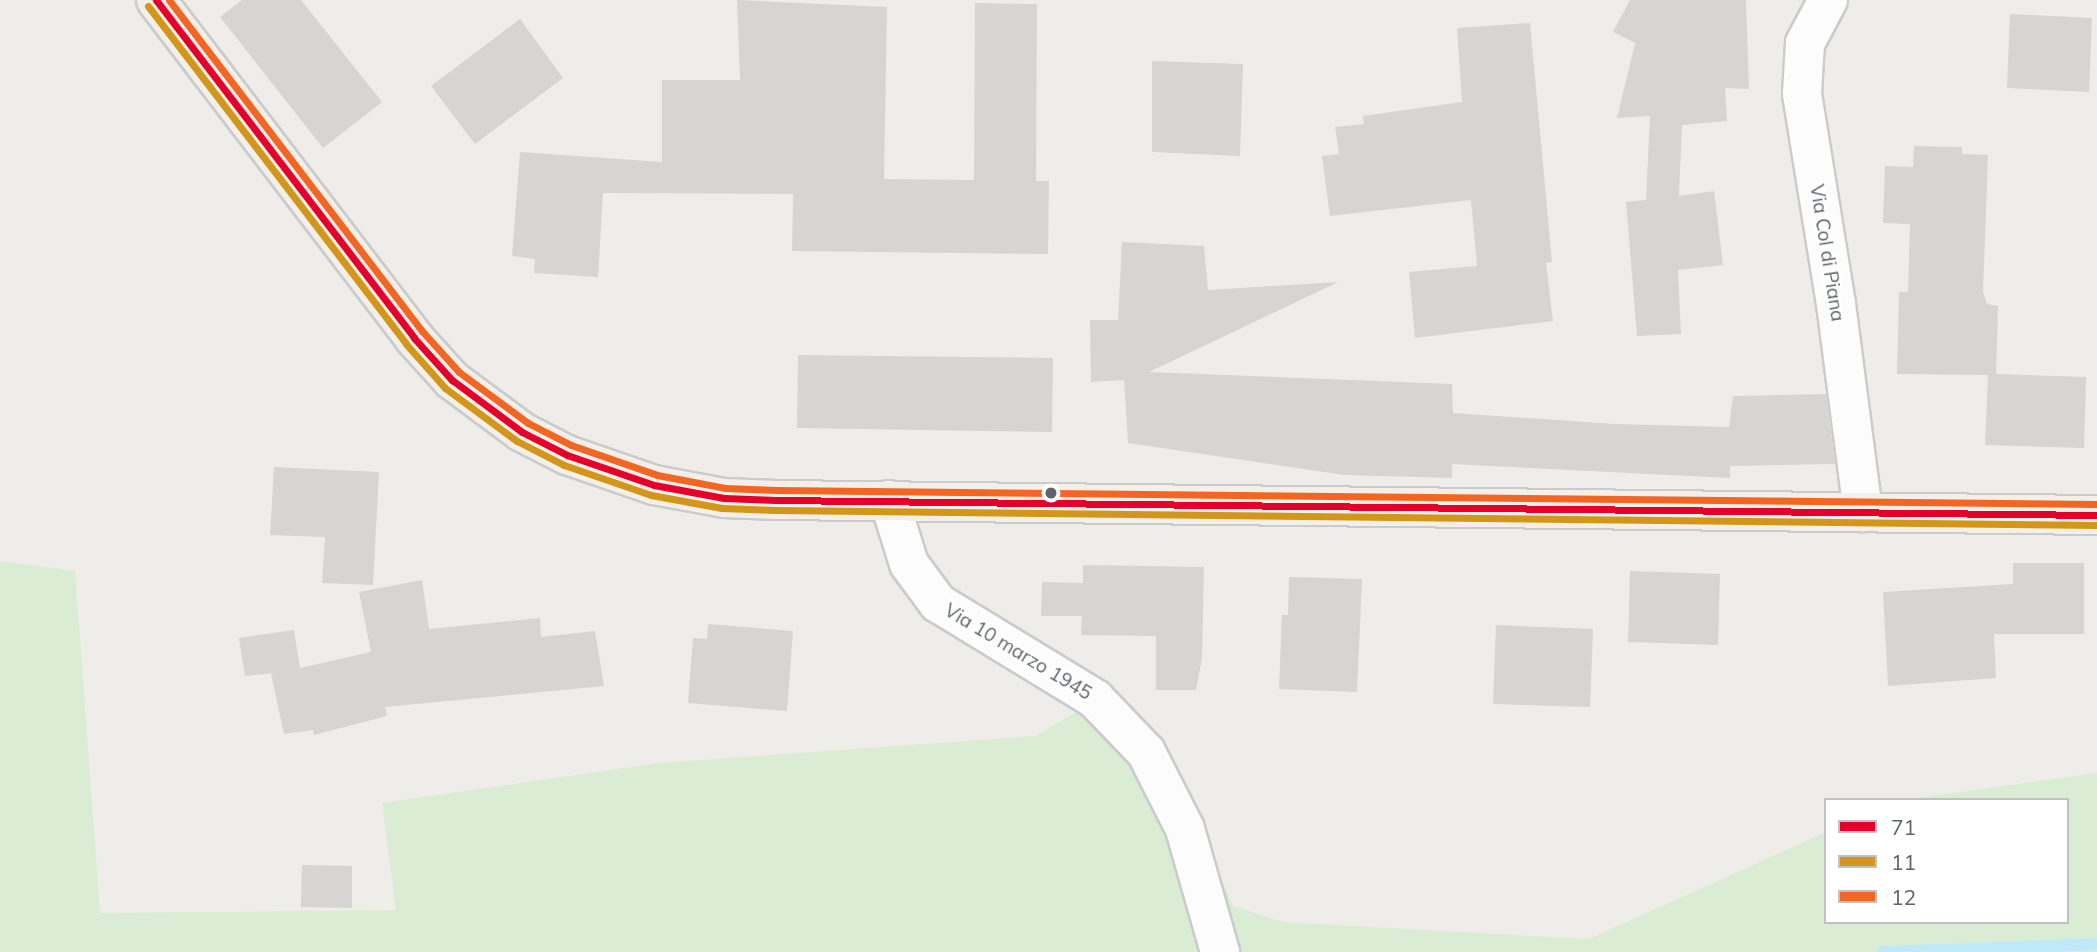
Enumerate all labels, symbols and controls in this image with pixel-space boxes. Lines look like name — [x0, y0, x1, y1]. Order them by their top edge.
street label: Via Col di Piana — [1805, 183, 1849, 323]
unlabelled marker — [1044, 486, 1058, 500]
street label: Via 10 marzo 1945 — [940, 599, 1096, 705]
legend — [1824, 798, 2069, 924]
text: 71 — [1891, 814, 1916, 840]
text: 11 — [1891, 849, 1916, 875]
text: 12 — [1891, 884, 1916, 910]

